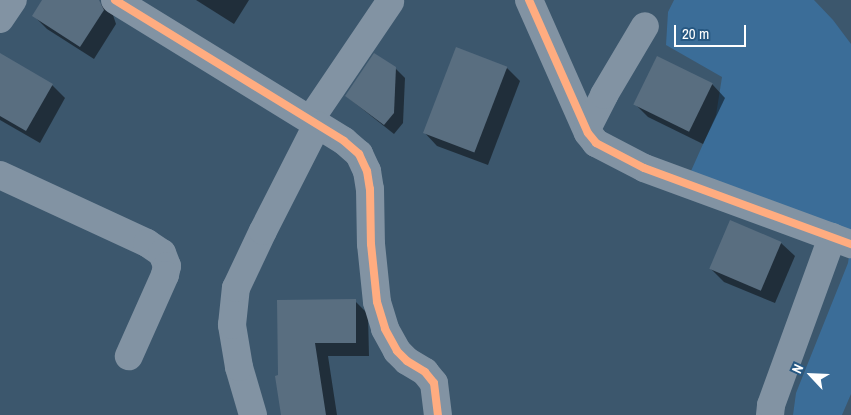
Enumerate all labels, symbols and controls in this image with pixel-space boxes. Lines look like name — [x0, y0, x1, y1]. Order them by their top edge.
scale bar — [676, 15, 748, 47]
text: 20 m — [682, 23, 709, 44]
north arrow — [786, 350, 836, 400]
text: N — [787, 361, 807, 376]

